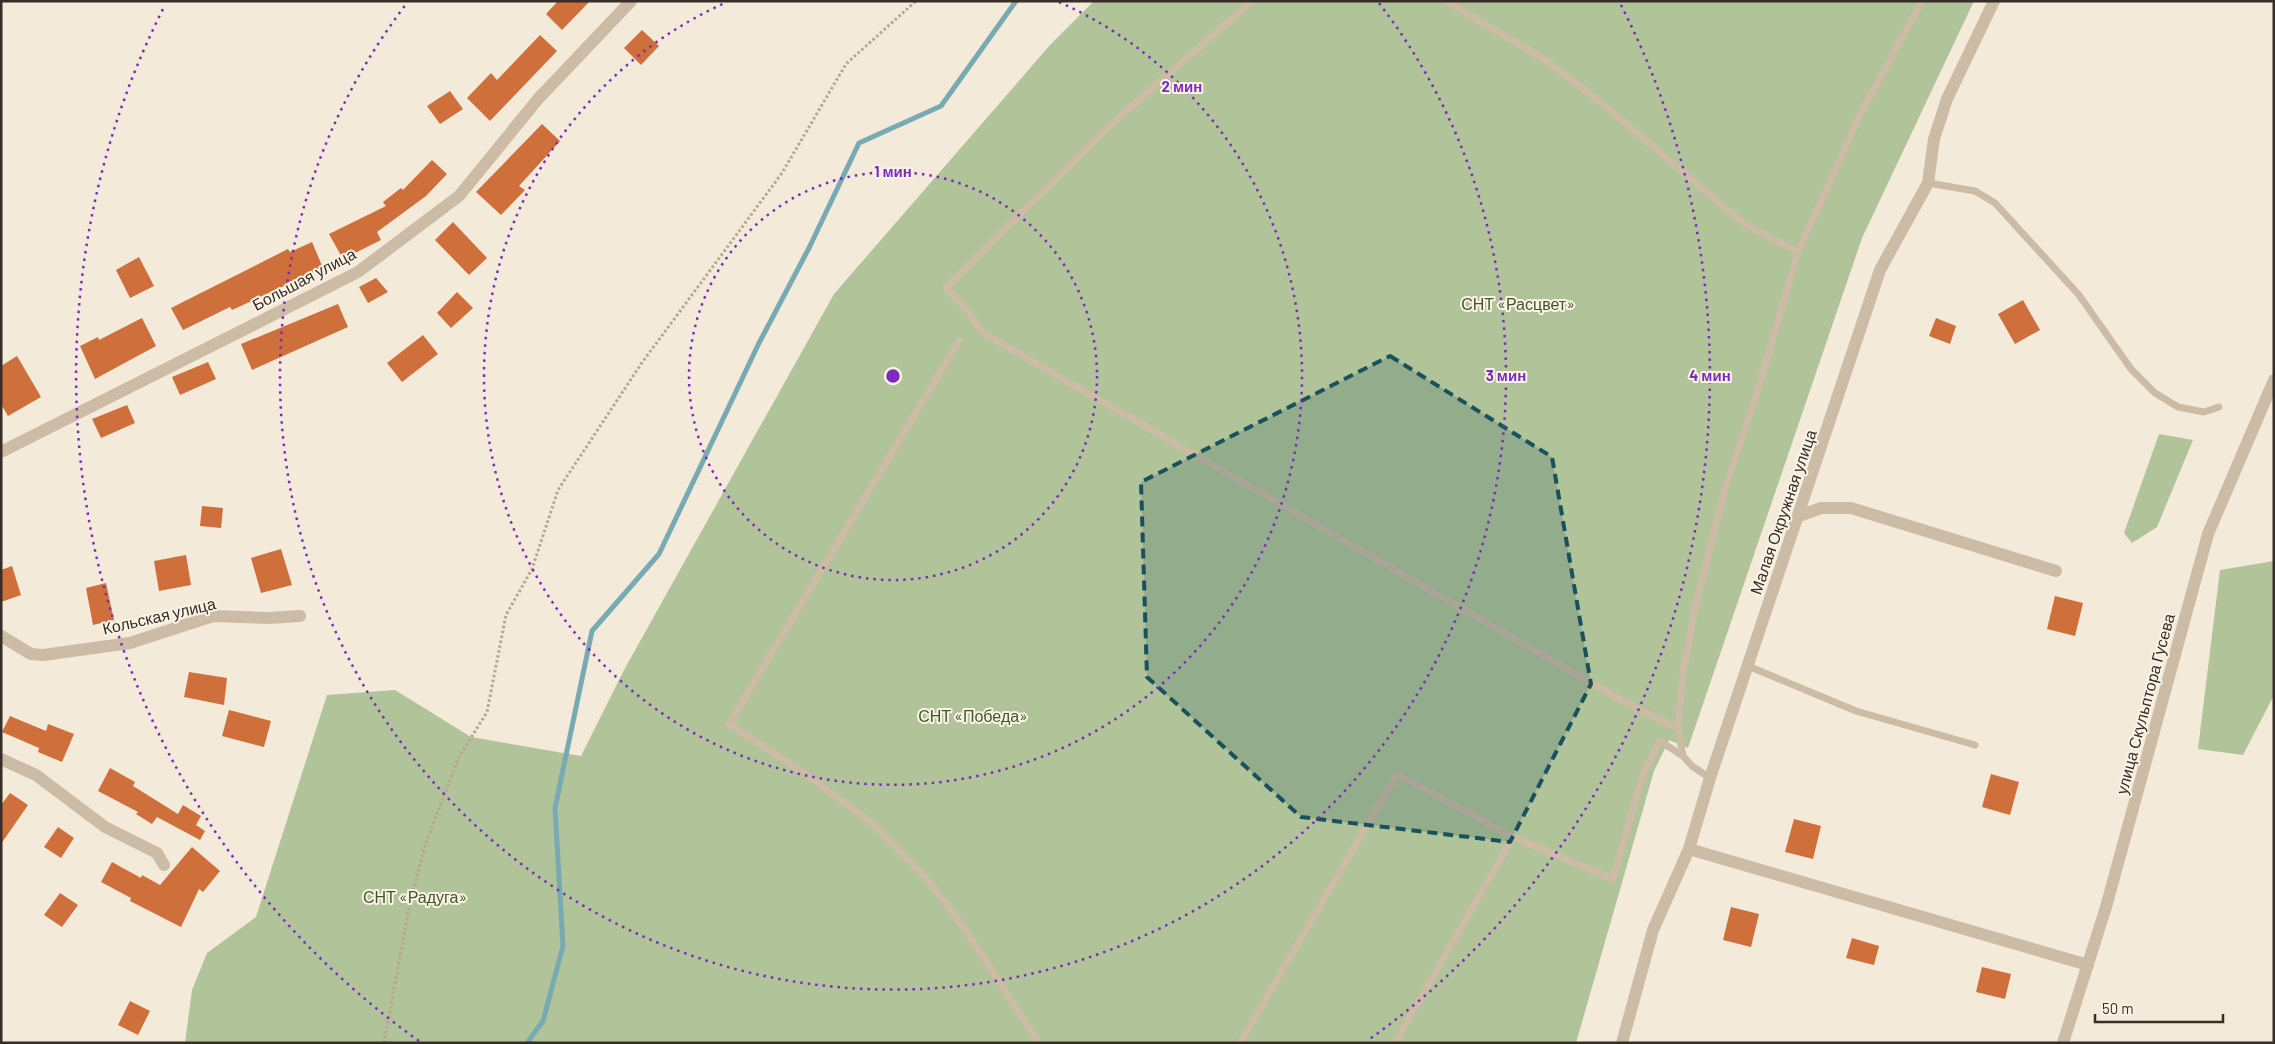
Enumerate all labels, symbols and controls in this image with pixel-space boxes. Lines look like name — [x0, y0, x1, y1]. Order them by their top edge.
text: 2 мин — [1162, 77, 1202, 95]
text: 1 мин — [874, 162, 912, 180]
street label: Большая улица — [249, 243, 359, 314]
park label: СНТ «Расцвет» — [1461, 294, 1575, 313]
text: 3 мин — [1486, 366, 1526, 384]
text: 4 мин — [1689, 366, 1731, 384]
centre of rings — [884, 367, 902, 385]
street label: Малая Окружная улица — [1745, 427, 1820, 597]
street label: Кольская улица — [100, 593, 217, 638]
street label: улица Скульптора Гусева — [2111, 611, 2178, 796]
park label: СНТ «Победа» — [918, 706, 1028, 725]
park label: СНТ «Радуга» — [363, 887, 467, 906]
scale bar — [2095, 992, 2222, 1024]
text: 50 m — [2102, 999, 2134, 1017]

